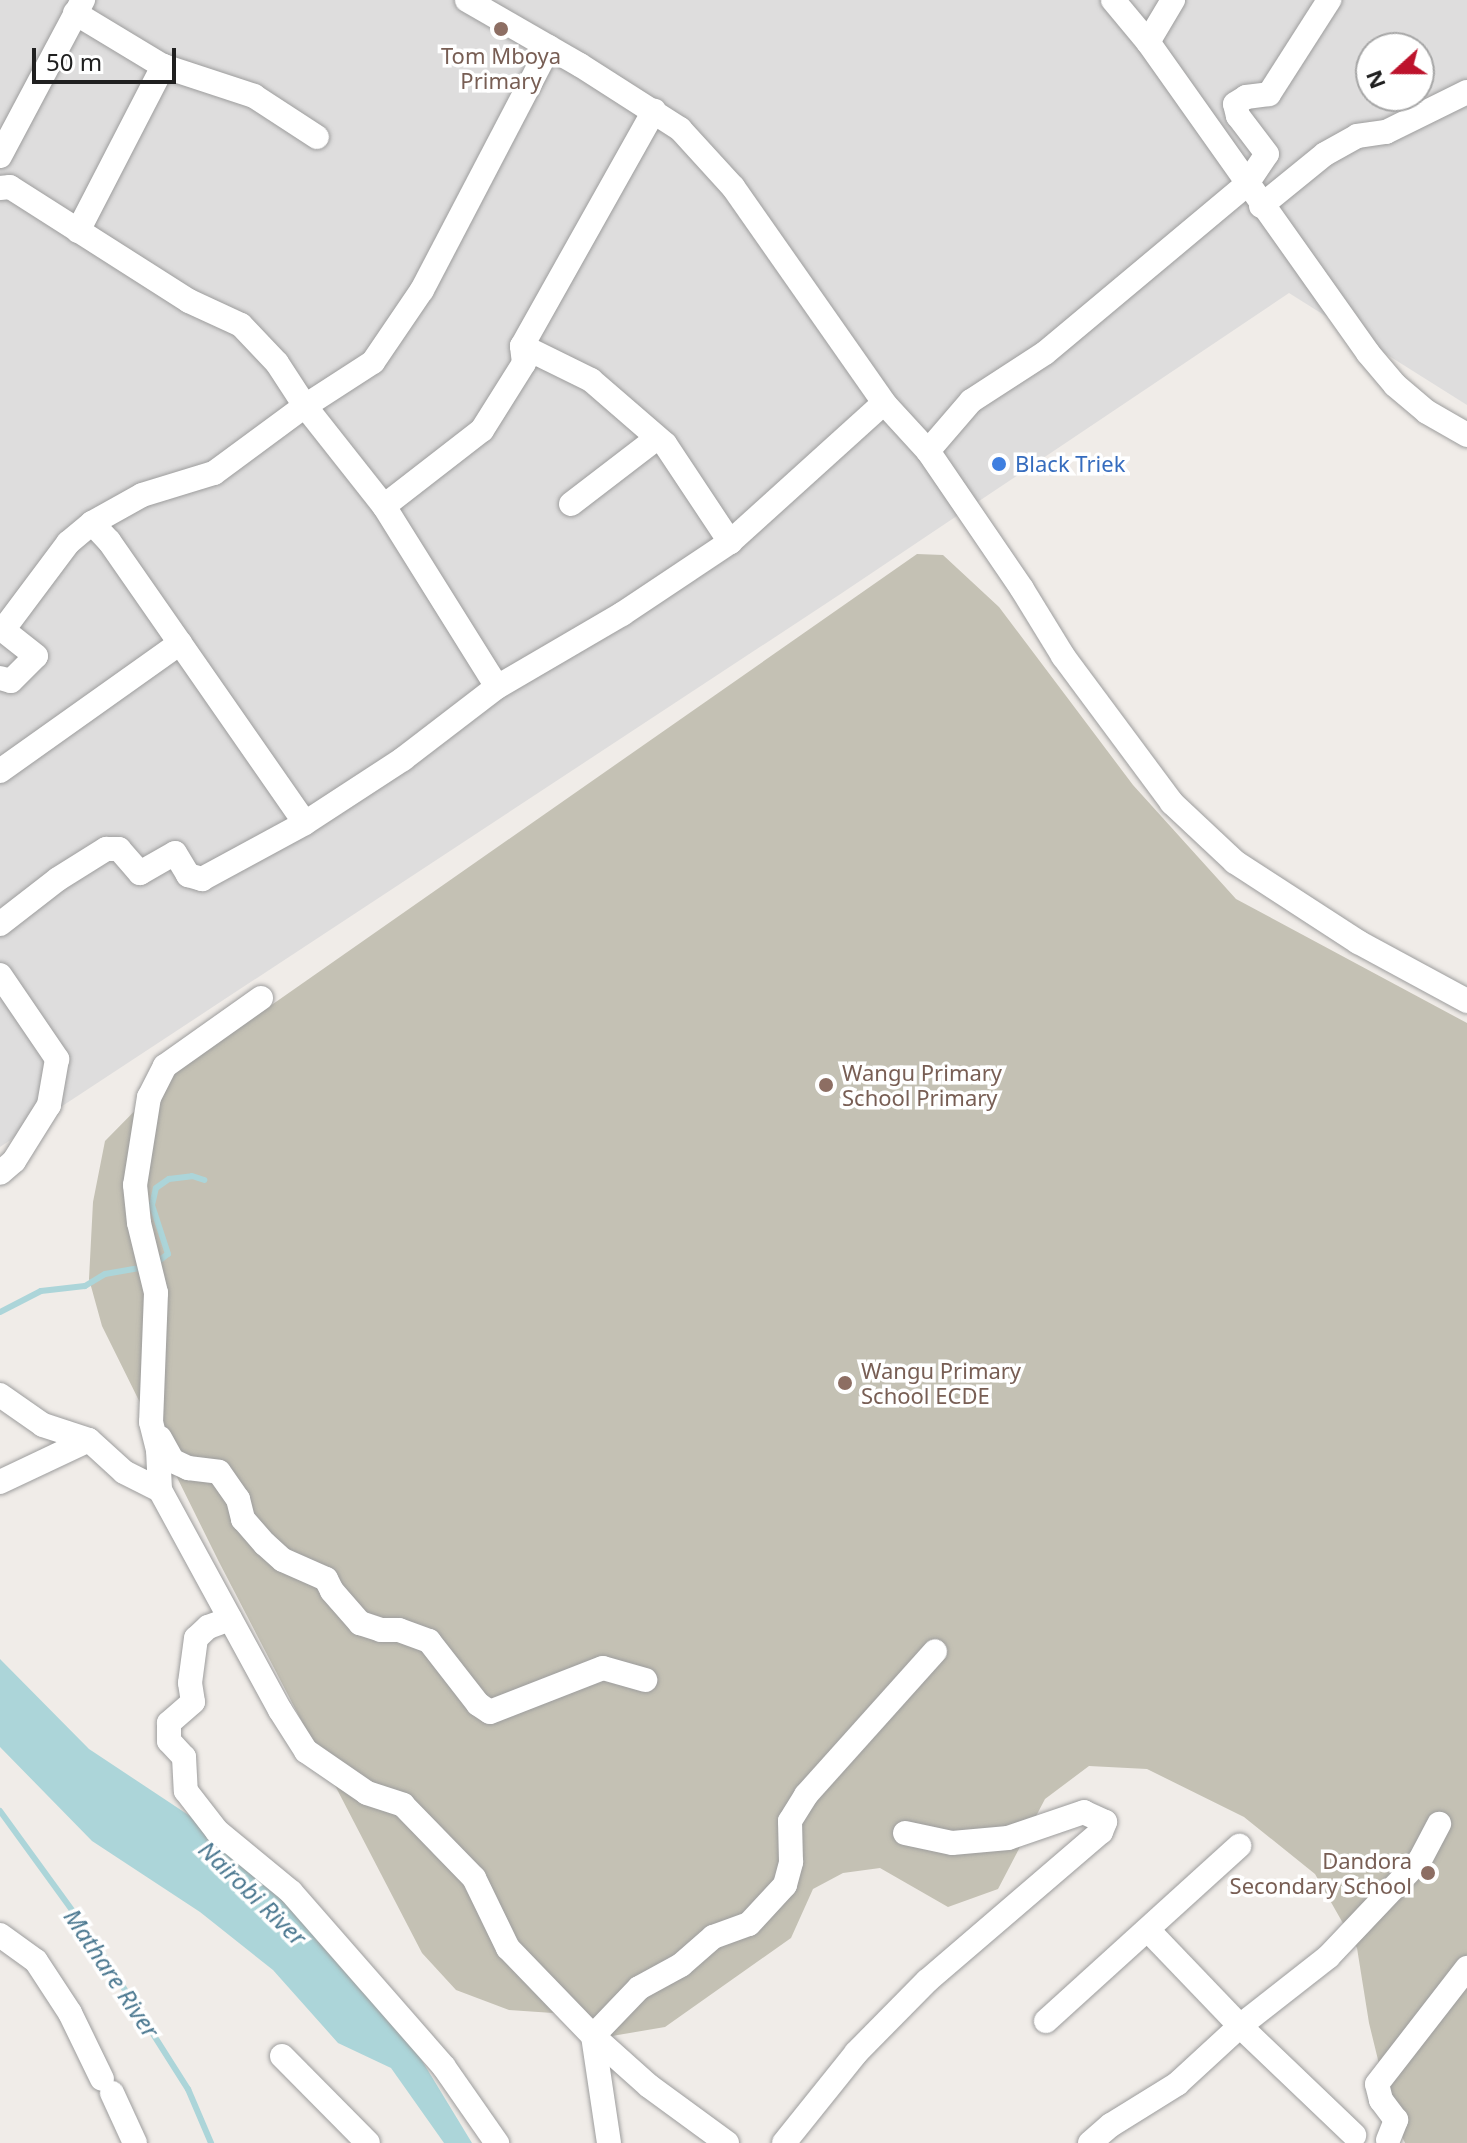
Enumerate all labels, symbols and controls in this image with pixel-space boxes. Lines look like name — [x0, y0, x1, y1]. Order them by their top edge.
marker: Tom Mboya Primary — [492, 20, 510, 38]
scale bar — [36, 32, 180, 82]
north arrow — [1355, 32, 1435, 112]
place label: Tom Mboya Primary — [441, 42, 561, 94]
text: 50 m — [46, 45, 102, 78]
text: N — [1357, 66, 1392, 94]
place label: Black Triek — [1015, 451, 1125, 477]
marker: Black Triek — [990, 455, 1008, 473]
place label: Wangu Primary School Primary — [842, 1059, 1002, 1110]
marker: Wangu Primary School Primary — [817, 1076, 835, 1094]
place label: Wangu Primary School ECDE — [861, 1357, 1021, 1408]
marker: Wangu Primary School ECDE — [836, 1374, 854, 1392]
water label: Nairobi River — [193, 1835, 313, 1951]
place label: Dandora Secondary School — [1230, 1847, 1412, 1898]
marker: Dandora Secondary School — [1419, 1864, 1437, 1882]
water label: Mathare River — [58, 1903, 166, 2043]

